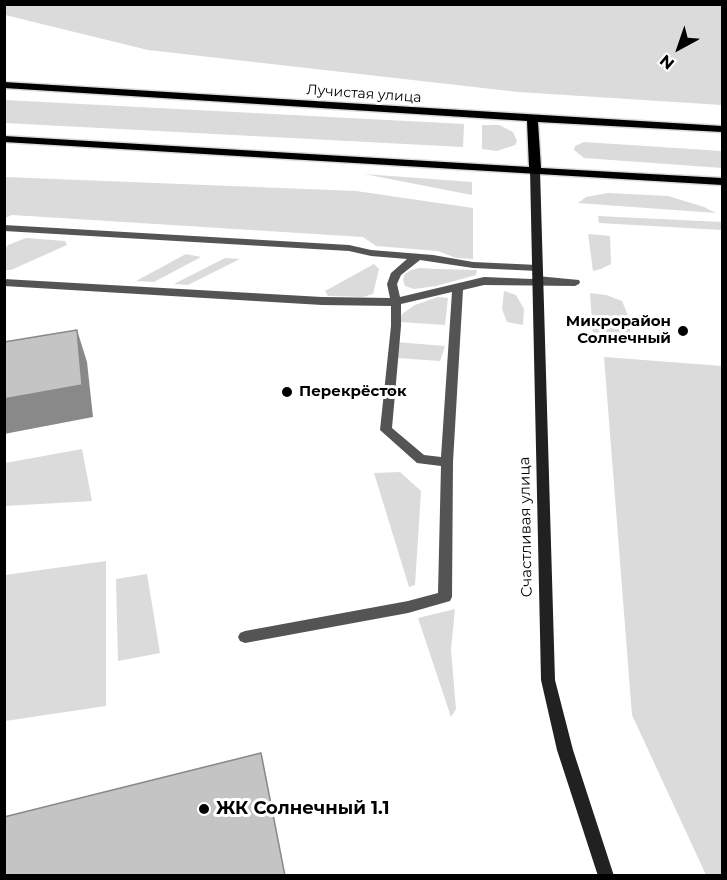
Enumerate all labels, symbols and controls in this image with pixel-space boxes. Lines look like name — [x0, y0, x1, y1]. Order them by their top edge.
north arrow — [649, 18, 709, 78]
text: N — [656, 51, 678, 74]
street label: Лучистая улица — [306, 82, 422, 106]
place label: Микрорайон Солнечный — [566, 313, 671, 348]
marker: Микрорайон Солнечный — [676, 324, 690, 338]
place label: Перекрёсток — [299, 383, 407, 401]
marker: Перекрёсток — [280, 385, 294, 399]
street label: Счастливая улица — [516, 457, 536, 597]
place label: ЖК Солнечный 1.1 — [216, 798, 390, 820]
marker: ЖК Солнечный 1.1 — [197, 802, 211, 816]

